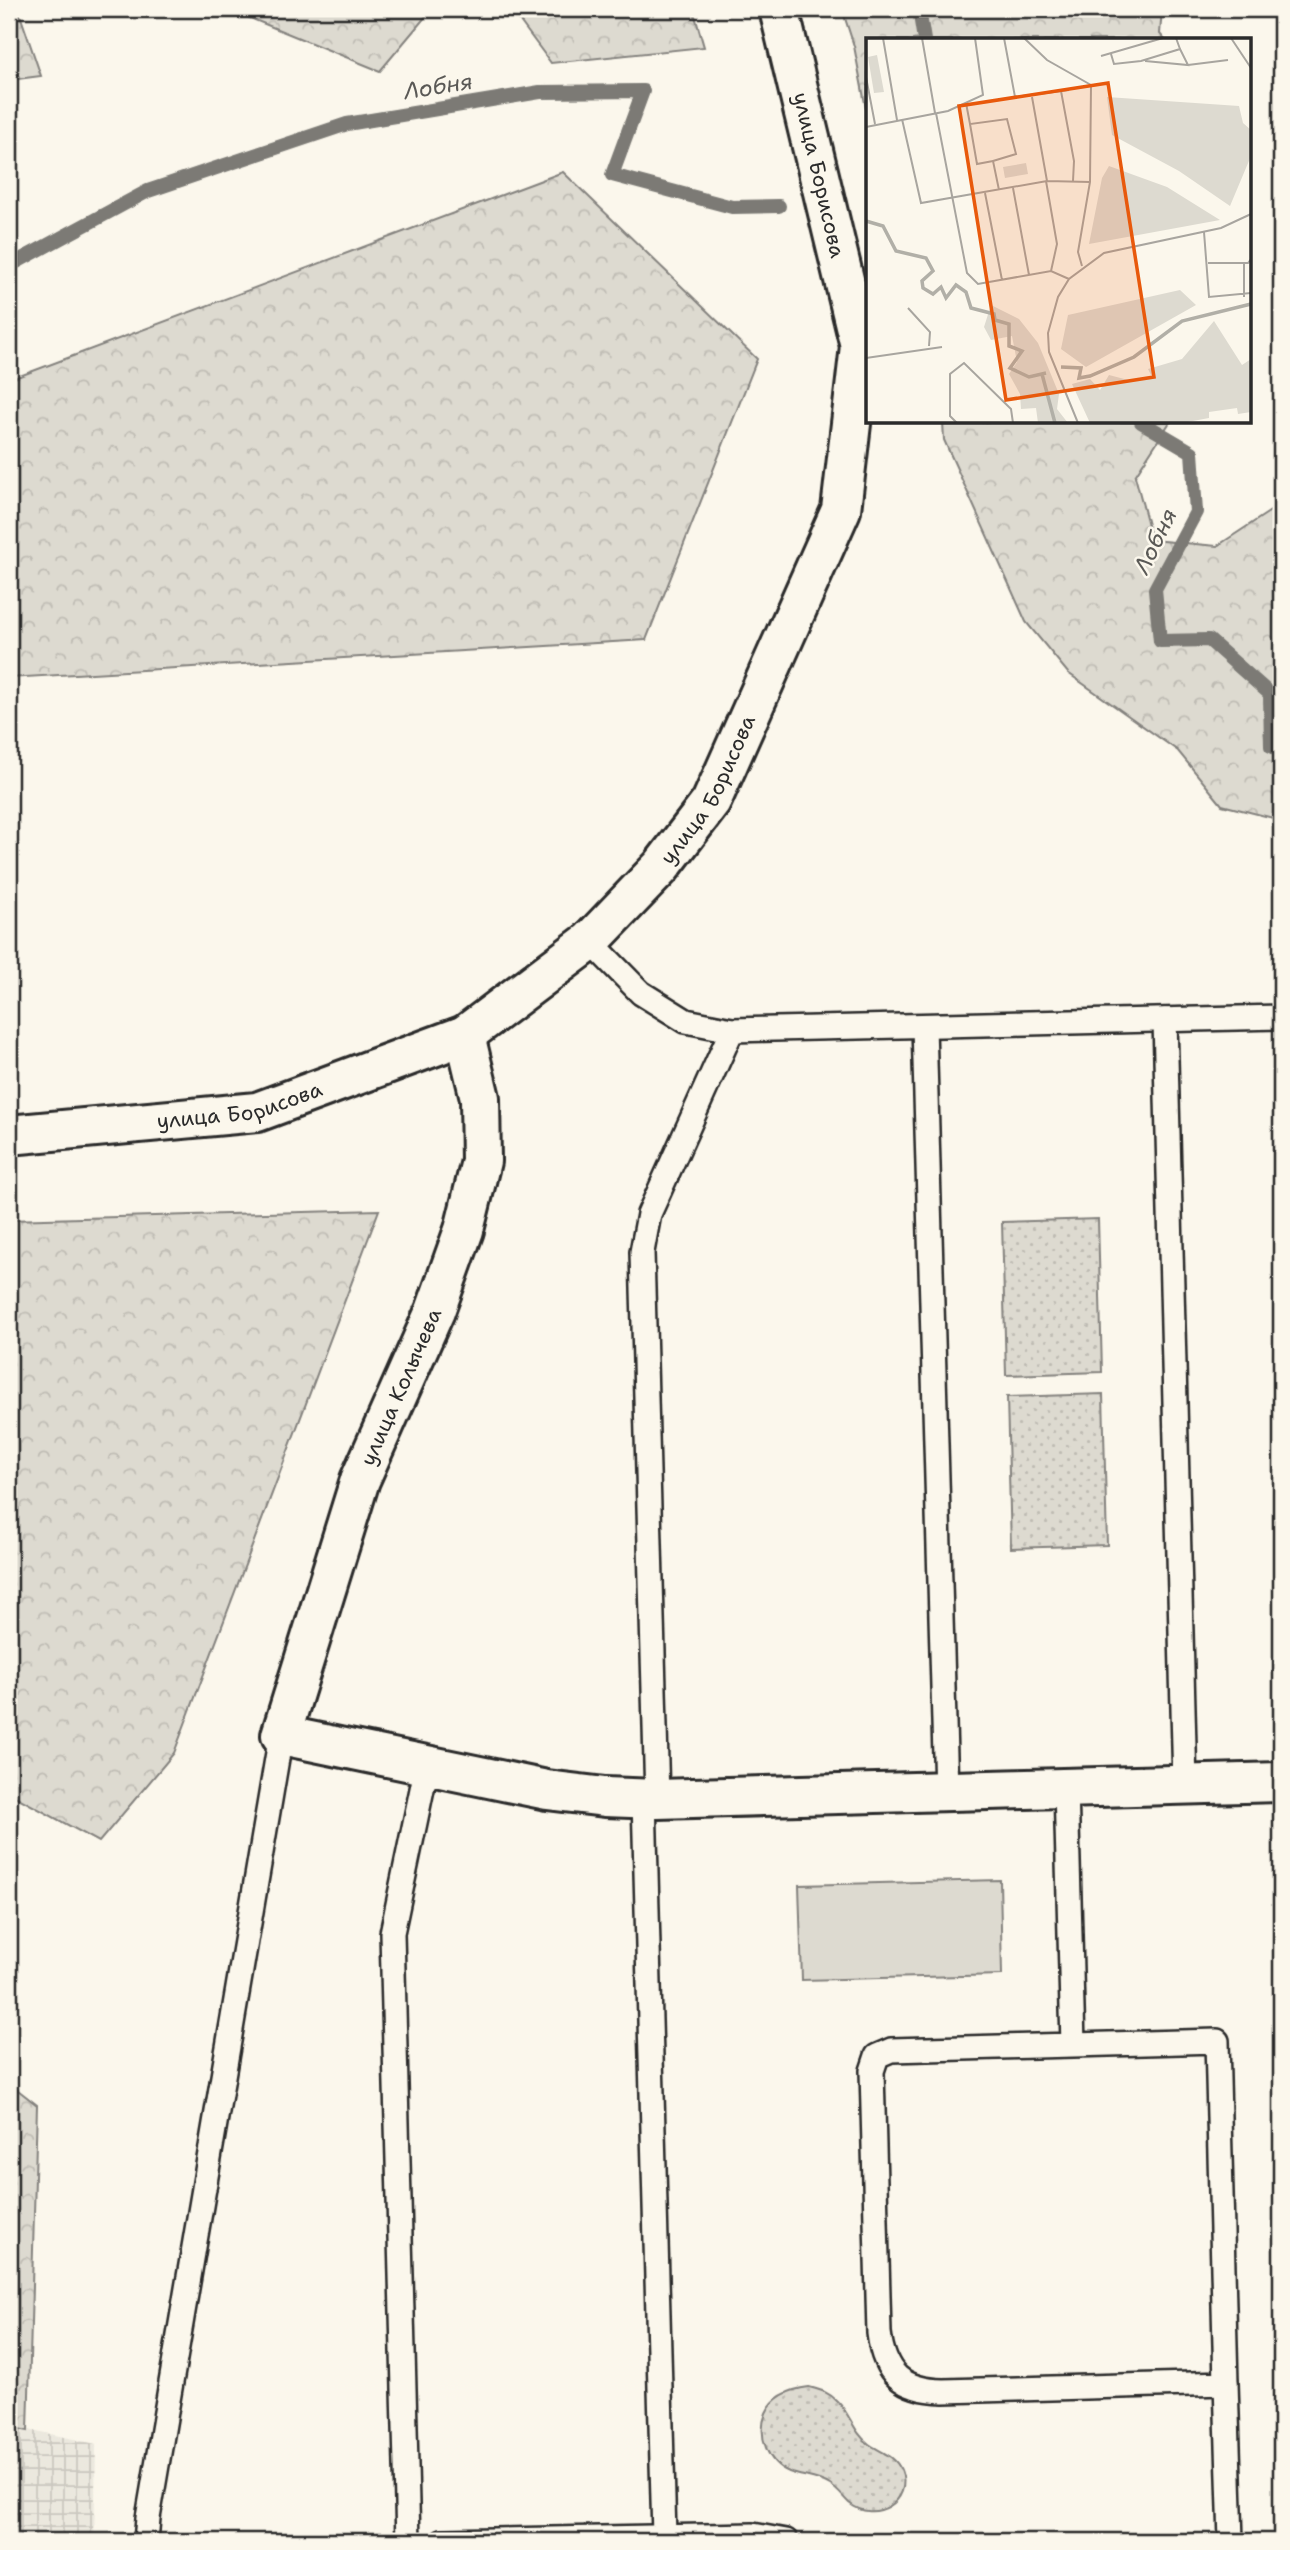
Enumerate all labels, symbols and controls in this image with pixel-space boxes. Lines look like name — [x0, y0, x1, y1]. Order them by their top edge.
inset map — [866, 38, 1252, 424]
water label: Лобня — [400, 66, 475, 106]
street label: улица Борисова — [786, 89, 852, 261]
water label: Лобня — [1126, 503, 1184, 580]
street label: улица Борисова — [654, 711, 762, 870]
street label: улица Борисова — [155, 1075, 326, 1135]
street label: улица Колычева — [354, 1304, 448, 1470]

